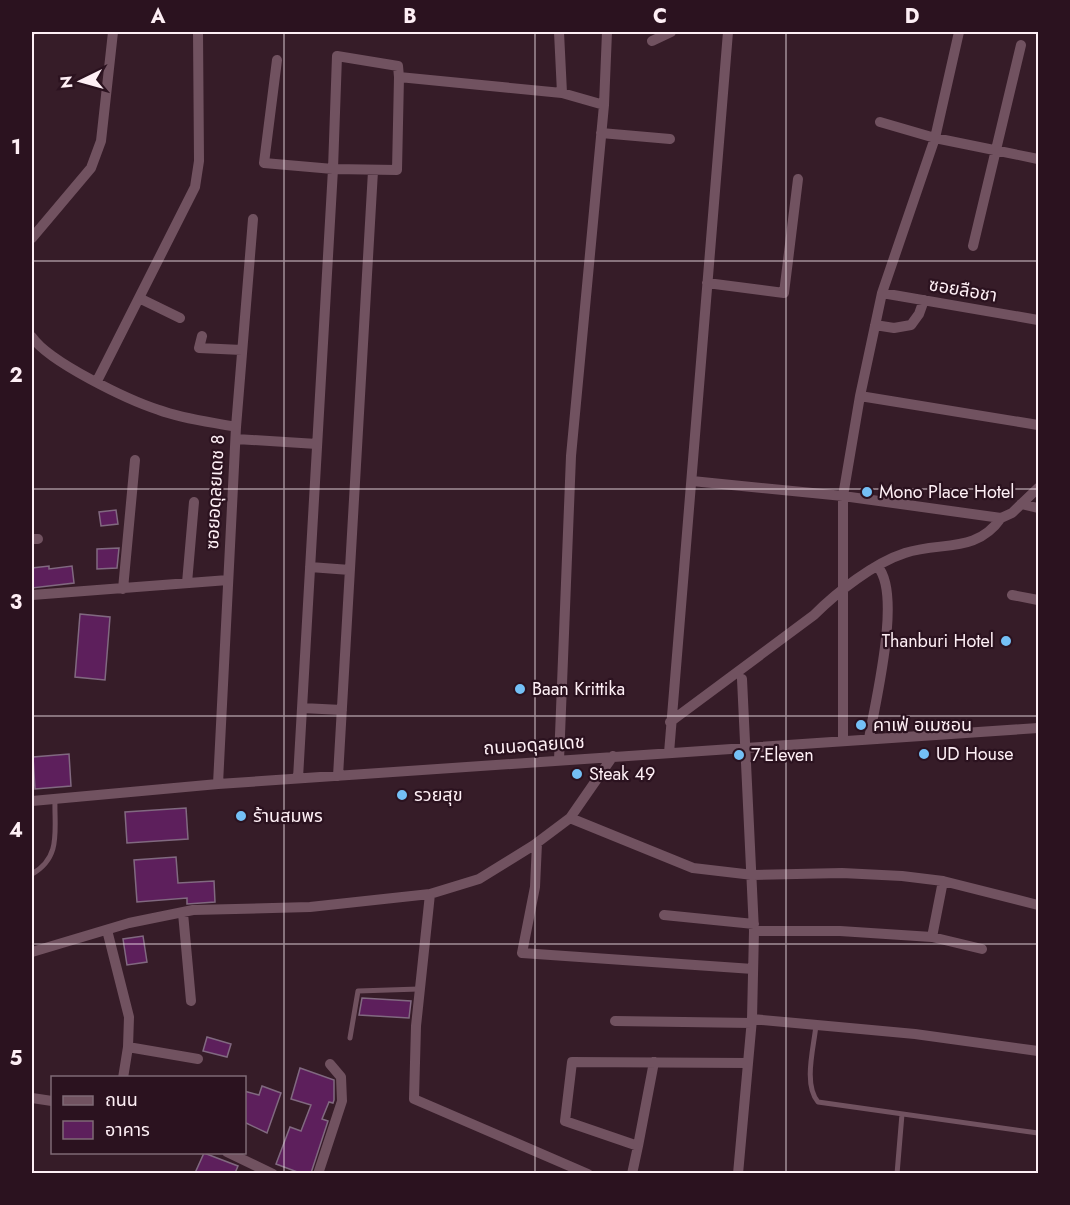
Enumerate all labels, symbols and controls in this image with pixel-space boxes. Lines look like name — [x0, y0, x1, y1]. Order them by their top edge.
text: A — [150, 2, 166, 31]
text: B — [403, 2, 417, 31]
text: C — [653, 2, 667, 31]
text: D — [905, 2, 919, 31]
north arrow — [51, 51, 111, 111]
text: N — [55, 75, 79, 90]
text: 1 — [11, 133, 21, 162]
street label: ซอยลือชา — [927, 271, 999, 309]
text: 2 — [9, 361, 23, 390]
street label: ซอยอดุลยเดช 8 — [199, 434, 231, 550]
place label: Mono Place Hotel — [879, 479, 1014, 505]
marker: Mono Place Hotel — [860, 485, 874, 499]
text: 3 — [10, 588, 22, 617]
place label: Thanburi Hotel — [882, 628, 994, 654]
marker: Thanburi Hotel — [999, 634, 1013, 648]
place label: Baan Krittika — [532, 676, 625, 702]
marker: Baan Krittika — [513, 682, 527, 696]
place label: คาเฟ่ อเมซอน — [873, 712, 972, 738]
marker: คาเฟ่ อเมซอน — [854, 718, 868, 732]
street label: ถนนอดุลยเดช — [483, 728, 585, 762]
place label: UD House — [936, 741, 1014, 767]
place label: 7-Eleven — [751, 742, 814, 768]
marker: UD House — [917, 747, 931, 761]
marker: 7-Eleven — [732, 748, 746, 762]
place label: Steak 49 — [589, 761, 655, 787]
marker: Steak 49 — [570, 767, 584, 781]
place label: รวยสุข — [414, 782, 462, 808]
marker: รวยสุข — [395, 788, 409, 802]
place label: ร้านสมพร — [253, 803, 323, 829]
marker: ร้านสมพร — [234, 809, 248, 823]
text: 4 — [9, 816, 23, 845]
text: 5 — [10, 1044, 23, 1073]
legend — [51, 1076, 246, 1154]
text: ถนน — [105, 1087, 138, 1113]
text: อาคาร — [105, 1117, 150, 1143]

